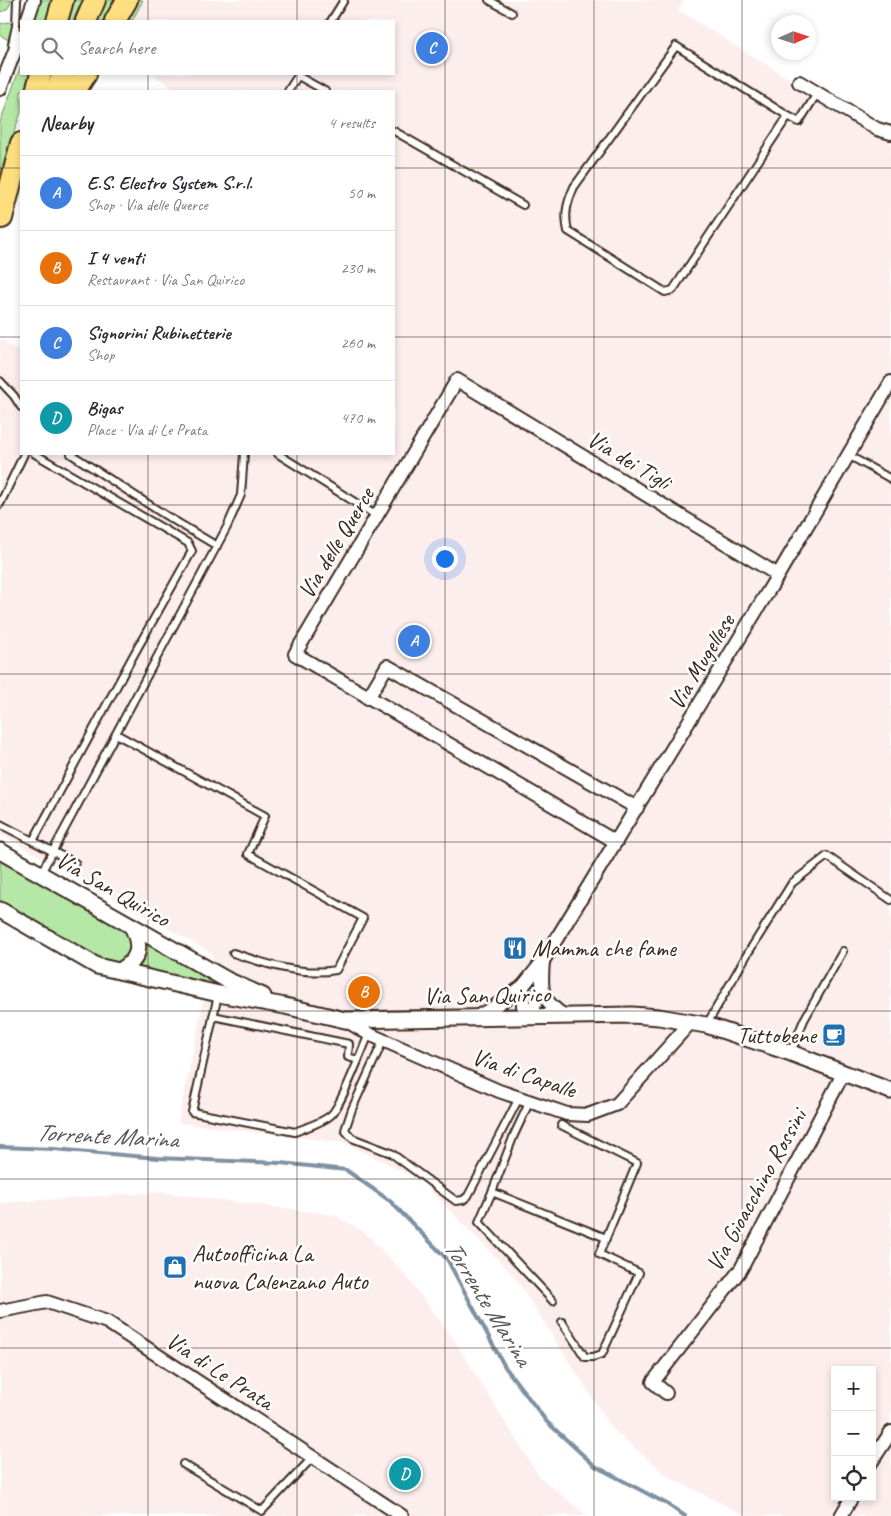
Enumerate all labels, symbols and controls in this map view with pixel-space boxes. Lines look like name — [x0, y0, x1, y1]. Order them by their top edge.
north arrow — [771, 15, 816, 60]
search box — [20, 20, 395, 75]
pin: C — [416, 29, 448, 67]
icon: search — [38, 34, 66, 62]
text: Search here — [78, 36, 155, 60]
text: Nearby — [40, 110, 93, 136]
text: 4 results — [328, 113, 375, 133]
text: E.S. Electro System S.r.l. — [87, 171, 252, 195]
text: A — [52, 183, 60, 203]
text: 50 m — [348, 183, 375, 203]
text: Shop · Via delle Querce — [87, 195, 208, 215]
text: I 4 venti — [87, 246, 144, 270]
text: B — [52, 258, 60, 278]
text: 230 m — [341, 258, 375, 278]
text: Restaurant · Via San Quirico — [87, 270, 244, 290]
text: Signorini Rubinetterie — [87, 321, 231, 345]
text: C — [52, 333, 60, 353]
text: 260 m — [341, 333, 375, 353]
text: Shop — [87, 345, 114, 365]
text: Bigas — [87, 396, 122, 420]
text: D — [51, 408, 61, 428]
text: 470 m — [341, 408, 375, 428]
text: Place · Via di Le Prata — [87, 420, 207, 440]
street label: Via dei Tigli — [582, 424, 679, 498]
street label: Via delle Querce — [291, 480, 382, 604]
your location — [432, 546, 458, 572]
street label: Via Mugellese — [661, 607, 742, 715]
pin: A — [398, 622, 430, 660]
street label: Via San Quirico — [51, 844, 177, 934]
place label: Mamma che fame — [532, 933, 678, 963]
restaurant icon: Mamma che fame — [502, 935, 528, 961]
pin: B — [348, 973, 380, 1011]
street label: Via San Quirico — [423, 979, 552, 1011]
place label: Tuttobene — [737, 1020, 818, 1050]
cafe icon: Tuttobene — [821, 1022, 847, 1048]
street label: Via di Capalle — [468, 1041, 582, 1105]
street label: Via Gioacchino Rossini — [699, 1101, 814, 1276]
water label: Torrente Marina — [35, 1116, 181, 1156]
water label: Torrente Marina — [437, 1234, 541, 1374]
place label: Autoofficina La nuova Calenzano Auto — [192, 1238, 369, 1296]
shop icon: Autoofficina La nuova Calenzano Auto — [162, 1254, 188, 1280]
street label: Via di Le Prata — [161, 1325, 281, 1418]
map controls — [831, 1366, 876, 1501]
button: + — [831, 1366, 876, 1411]
button: − — [831, 1411, 876, 1456]
pin: D — [389, 1455, 421, 1493]
button: locate — [831, 1456, 876, 1501]

